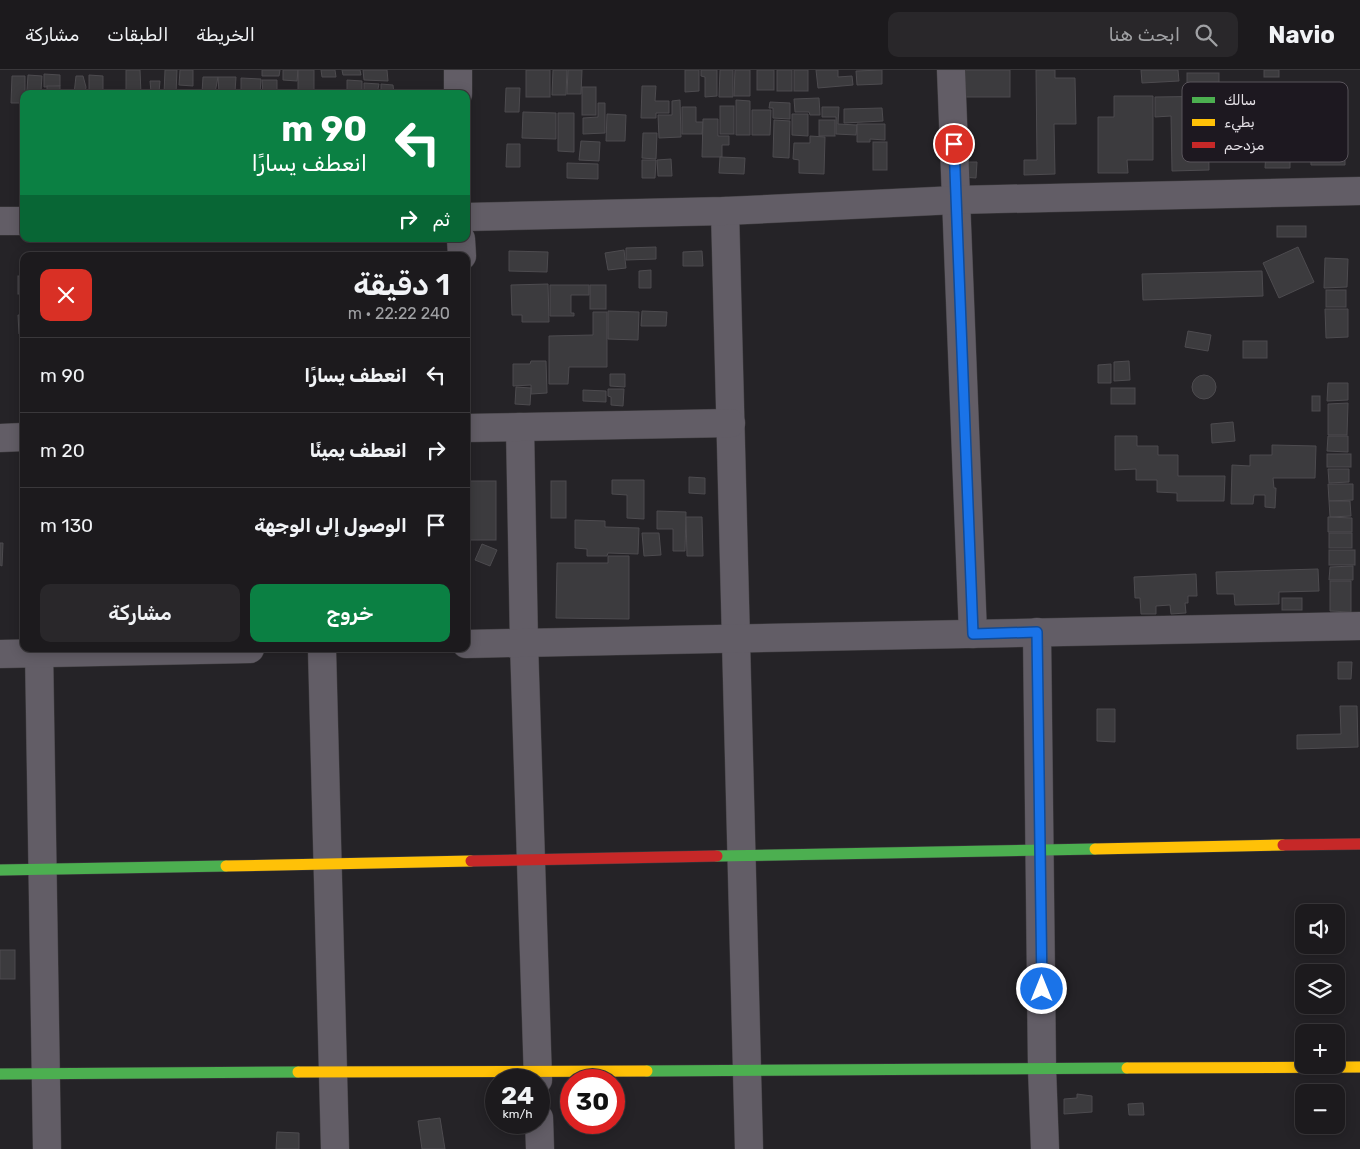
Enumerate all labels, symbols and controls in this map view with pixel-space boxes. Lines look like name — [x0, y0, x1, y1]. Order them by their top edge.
search box — [888, 12, 1238, 57]
icon: search — [1192, 21, 1220, 49]
text: Navio — [1268, 21, 1335, 49]
text: ابحث هنا — [1108, 23, 1180, 46]
text: مشاركة — [25, 24, 79, 46]
text: الطبقات — [107, 24, 168, 46]
text: الخريطة — [196, 24, 255, 46]
legend — [1182, 82, 1348, 162]
text: سالك — [1224, 92, 1256, 109]
text: 90 m — [281, 108, 367, 150]
icon: left — [385, 110, 450, 175]
text: بطيء — [1224, 114, 1255, 133]
pin — [933, 123, 975, 165]
icon: arrive — [940, 130, 968, 158]
text: مزدحم — [1224, 137, 1264, 154]
text: انعطف يسارًا — [251, 150, 367, 177]
icon: right — [394, 205, 422, 233]
text: ثم — [432, 208, 450, 231]
text: 1 دقيقة — [353, 267, 450, 303]
button: close — [40, 269, 92, 321]
text: 240 m · 22:22 — [348, 304, 450, 323]
icon: left — [422, 361, 450, 389]
text: 90 m — [40, 364, 85, 387]
text: انعطف يسارًا — [304, 364, 407, 387]
icon: right — [422, 436, 450, 464]
text: 20 m — [40, 439, 85, 462]
text: انعطف يمينًا — [310, 439, 407, 462]
icon: arrive — [422, 511, 450, 539]
text: 130 m — [40, 514, 93, 537]
text: الوصول إلى الوجهة — [254, 514, 407, 537]
button: مشاركة — [40, 584, 240, 642]
button: خروج — [250, 584, 450, 642]
map controls — [1295, 904, 1345, 1134]
button: sound — [1295, 904, 1345, 954]
position arrow — [1015, 962, 1067, 1014]
button: layers — [1295, 964, 1345, 1014]
button: + — [1295, 1024, 1345, 1074]
speed limit sign: 30 — [560, 1069, 625, 1134]
text: 24 — [501, 1081, 534, 1110]
button: − — [1295, 1084, 1345, 1134]
text: km/h — [503, 1107, 532, 1121]

